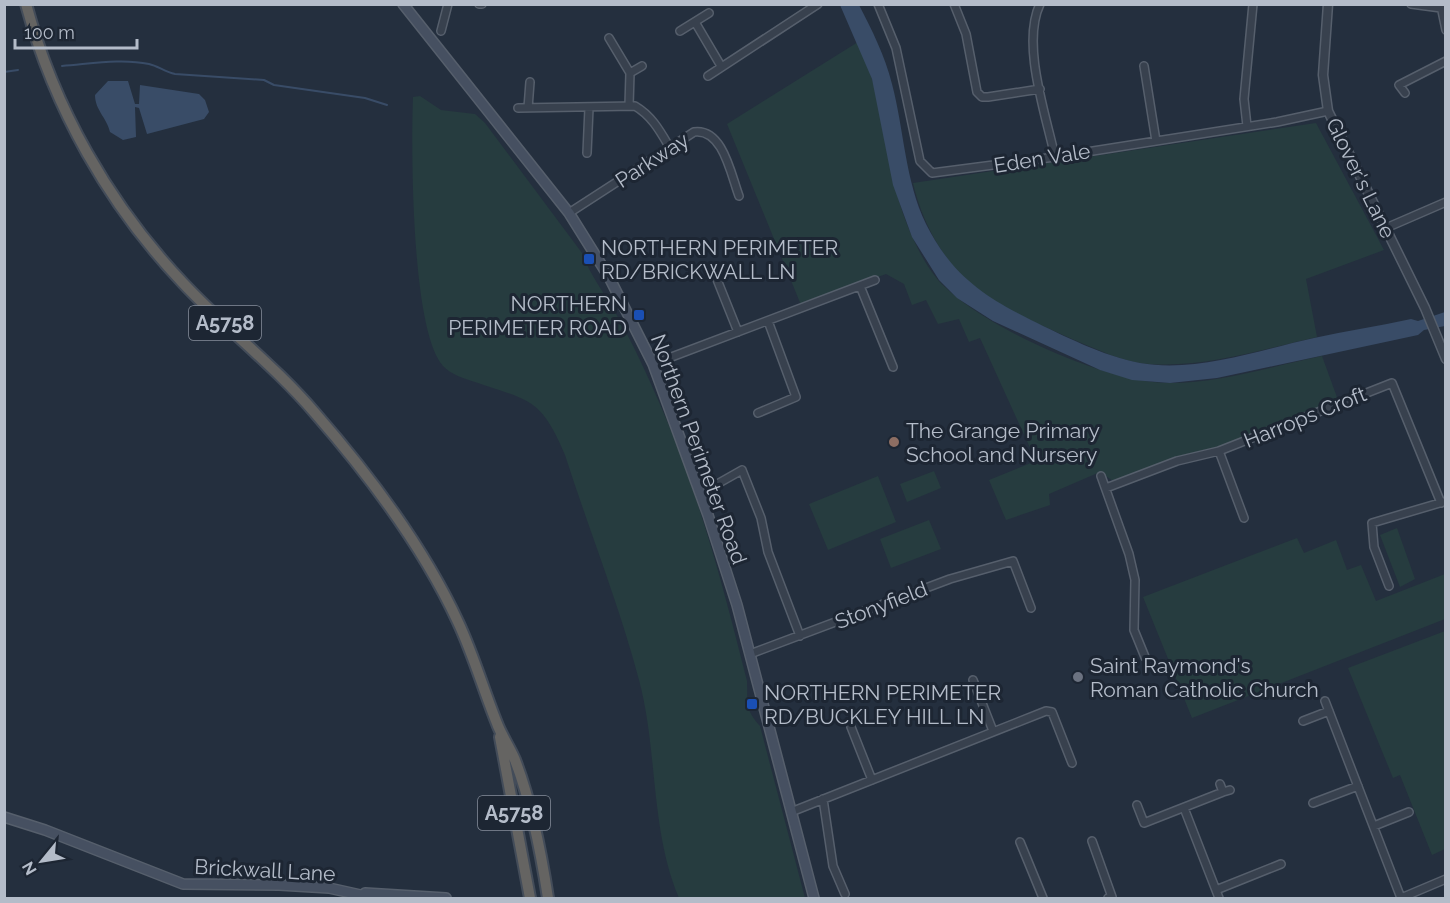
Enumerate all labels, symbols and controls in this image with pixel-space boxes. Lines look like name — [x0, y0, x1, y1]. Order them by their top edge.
scale bar — [15, 12, 136, 50]
text: 100 m — [24, 22, 75, 43]
street label: Glover's Lane — [1321, 114, 1401, 242]
street label: Parkway — [611, 127, 693, 193]
street label: Eden Vale — [992, 138, 1092, 178]
place label: NORTHERN PERIMETER RD/BRICKWALL LN — [601, 235, 838, 284]
marker: NORTHERN PERIMETER RD/BRICKWALL LN — [582, 252, 596, 266]
place label: NORTHERN PERIMETER ROAD — [448, 291, 627, 340]
road number: A5758 — [189, 306, 261, 340]
marker: NORTHERN PERIMETER ROAD — [632, 308, 646, 322]
street label: Northern Perimeter Road — [646, 331, 752, 567]
street label: Harrops Croft — [1240, 381, 1370, 453]
place label: The Grange Primary School and Nursery — [906, 418, 1100, 467]
marker: The Grange Primary School and Nursery — [887, 435, 901, 449]
street label: Stonyfield — [831, 576, 931, 634]
place label: Saint Raymond's Roman Catholic Church — [1090, 653, 1319, 702]
marker: Saint Raymond's Roman Catholic Church — [1071, 670, 1085, 684]
place label: NORTHERN PERIMETER RD/BUCKLEY HILL LN — [764, 680, 1001, 729]
marker: NORTHERN PERIMETER RD/BUCKLEY HILL LN — [745, 697, 759, 711]
road number: A5758 — [478, 796, 550, 830]
north arrow — [12, 831, 72, 891]
street label: Brickwall Lane — [194, 854, 336, 886]
text: N — [18, 858, 41, 878]

